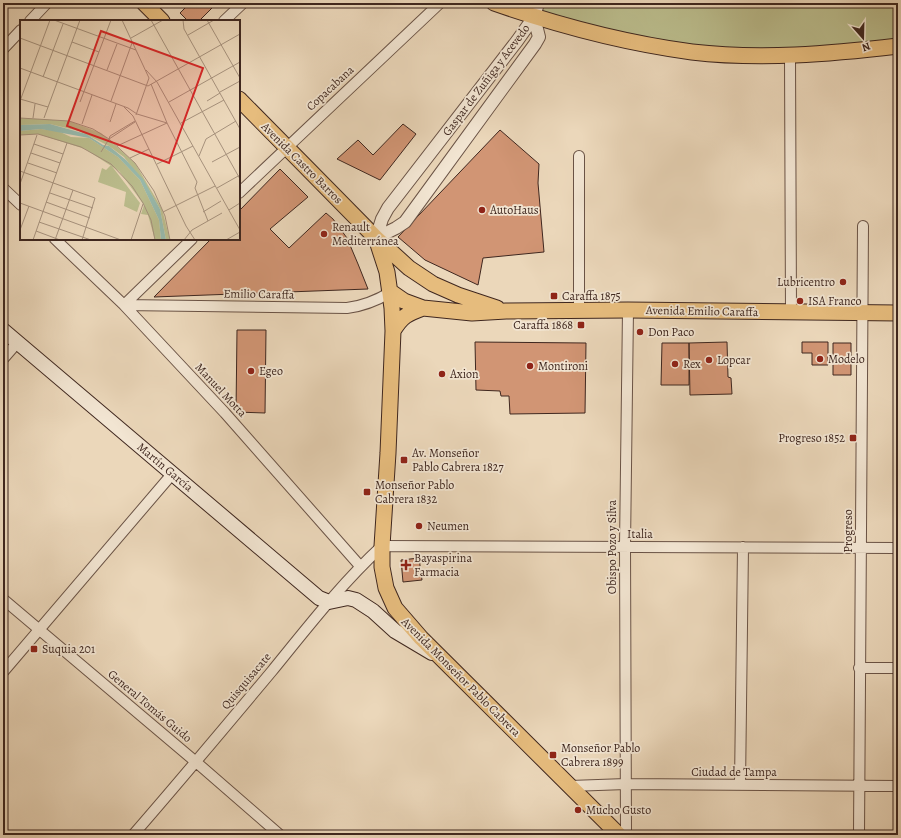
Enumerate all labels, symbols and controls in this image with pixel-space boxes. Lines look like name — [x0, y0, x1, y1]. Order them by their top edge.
north arrow — [843, 18, 883, 58]
inset map — [20, 20, 240, 240]
street label: Gaspar de Zuñiga y Acevedo — [439, 21, 533, 139]
text: N — [860, 39, 873, 55]
street label: Copacabana — [303, 62, 358, 114]
street label: Avenida Castro Barros — [257, 118, 346, 207]
place label: AutoHaus — [489, 202, 539, 218]
marker: AutoHaus — [477, 205, 487, 215]
place label: Renault Mediterránea — [332, 219, 399, 249]
marker: Renault Mediterránea — [319, 229, 329, 239]
place label: Lubricentro — [777, 274, 835, 290]
marker: Lubricentro — [838, 277, 848, 287]
street label: Emilio Caraffa — [223, 285, 295, 303]
place label: Caraffa 1875 — [562, 288, 621, 304]
marker: Caraffa 1875 — [549, 291, 559, 301]
place label: ISA Franco — [808, 293, 862, 309]
marker: ISA Franco — [795, 296, 805, 306]
street label: Avenida Emilio Caraffa — [645, 302, 759, 320]
place label: Caraffa 1868 — [513, 317, 573, 333]
marker: Caraffa 1868 — [576, 320, 586, 330]
place label: Don Paco — [648, 324, 694, 340]
marker: Don Paco — [635, 327, 645, 337]
place label: Modelo — [828, 351, 865, 367]
place label: Lopcar — [717, 352, 751, 368]
marker: Modelo — [815, 354, 825, 364]
marker: Lopcar — [704, 355, 714, 365]
place label: Rex — [683, 356, 701, 372]
place label: Montironi — [538, 358, 588, 374]
street label: Manuel Motta — [192, 359, 251, 421]
marker: Rex — [670, 359, 680, 369]
marker: Montironi — [525, 361, 535, 371]
place label: Egeo — [259, 363, 283, 379]
marker: Egeo — [246, 366, 256, 376]
place label: Axion — [449, 366, 479, 382]
marker: Axion — [437, 369, 447, 379]
place label: Progreso 1852 — [778, 430, 845, 446]
marker: Progreso 1852 — [848, 433, 858, 443]
street label: Martín García — [134, 439, 197, 495]
place label: Av. Monseñor Pablo Cabrera 1827 — [411, 445, 504, 475]
marker: Av. Monseñor Pablo Cabrera 1827 — [399, 455, 409, 465]
place label: Monseñor Pablo Cabrera 1832 — [375, 477, 454, 507]
marker: Monseñor Pablo Cabrera 1832 — [362, 487, 372, 497]
street label: Obispo Pozo y Silva — [604, 499, 620, 594]
street label: Progreso — [840, 509, 856, 553]
place label: Neumen — [427, 518, 470, 534]
marker: Neumen — [414, 521, 424, 531]
street label: Italia — [627, 526, 653, 542]
place label: Bayaspirina Farmacia — [414, 550, 472, 580]
marker: Bayaspirina Farmacia — [401, 560, 411, 570]
street label: Avenida Monseñor Pablo Cabrera — [397, 613, 524, 740]
place label: Suquia 201 — [42, 641, 95, 657]
marker: Suquia 201 — [29, 644, 39, 654]
street label: Quisquisacate — [218, 649, 274, 713]
street label: General Tomás Guido — [105, 666, 195, 746]
place label: Monseñor Pablo Cabrera 1899 — [561, 740, 640, 770]
marker: Monseñor Pablo Cabrera 1899 — [548, 750, 558, 760]
street label: Ciudad de Tampa — [691, 764, 777, 780]
place label: Mucho Gusto — [586, 802, 651, 818]
marker: Mucho Gusto — [573, 805, 583, 815]

